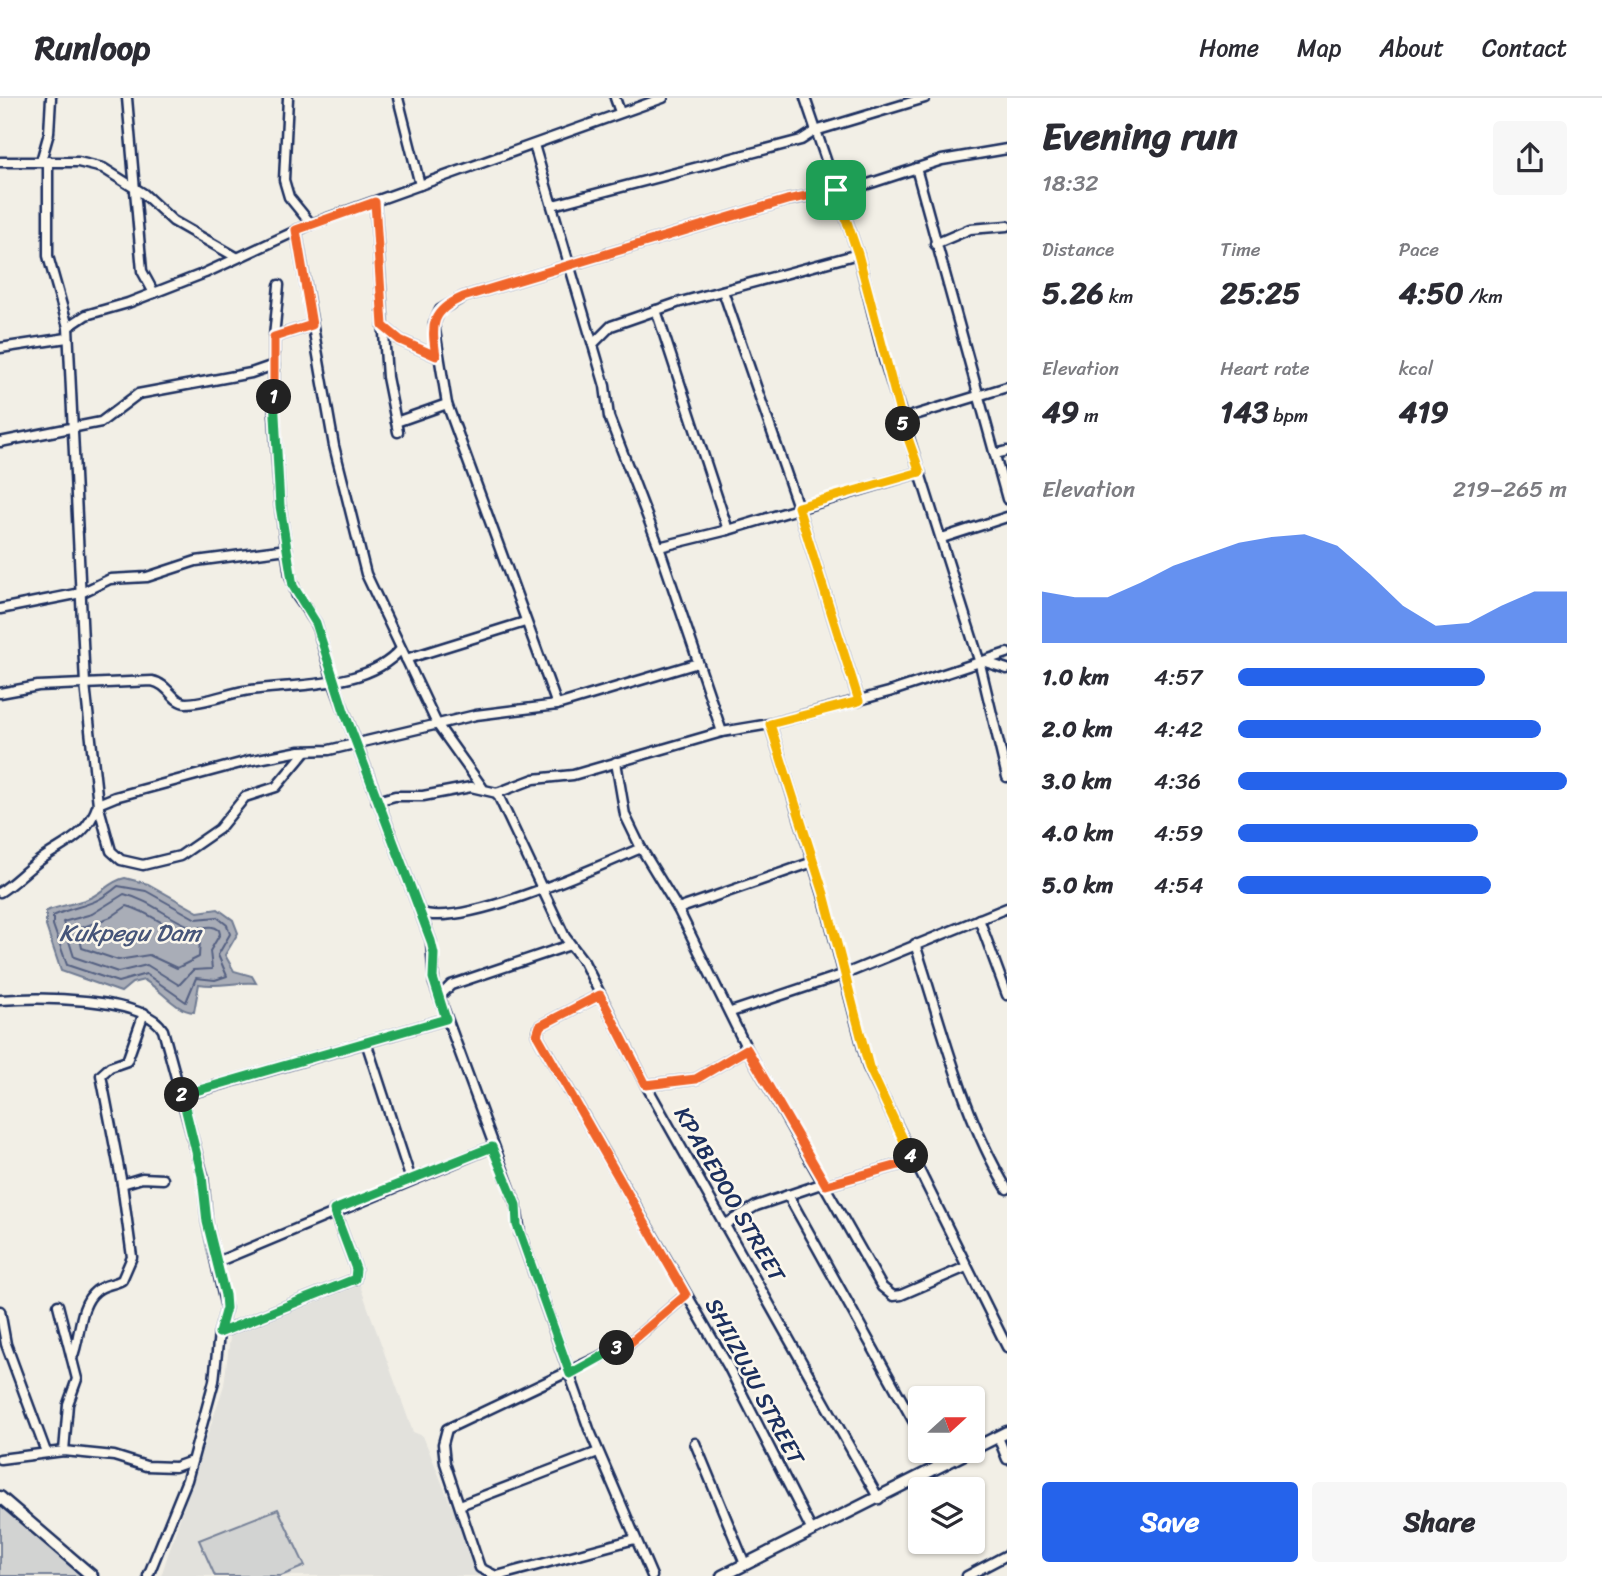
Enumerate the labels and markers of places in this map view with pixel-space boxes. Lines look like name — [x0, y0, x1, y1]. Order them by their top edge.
pin — [806, 160, 866, 220]
pin: 1 — [256, 380, 292, 414]
pin: 5 — [886, 406, 920, 442]
pin: 2 — [164, 1077, 200, 1112]
pin: 4 — [894, 1138, 928, 1174]
pin: 3 — [600, 1330, 634, 1366]

